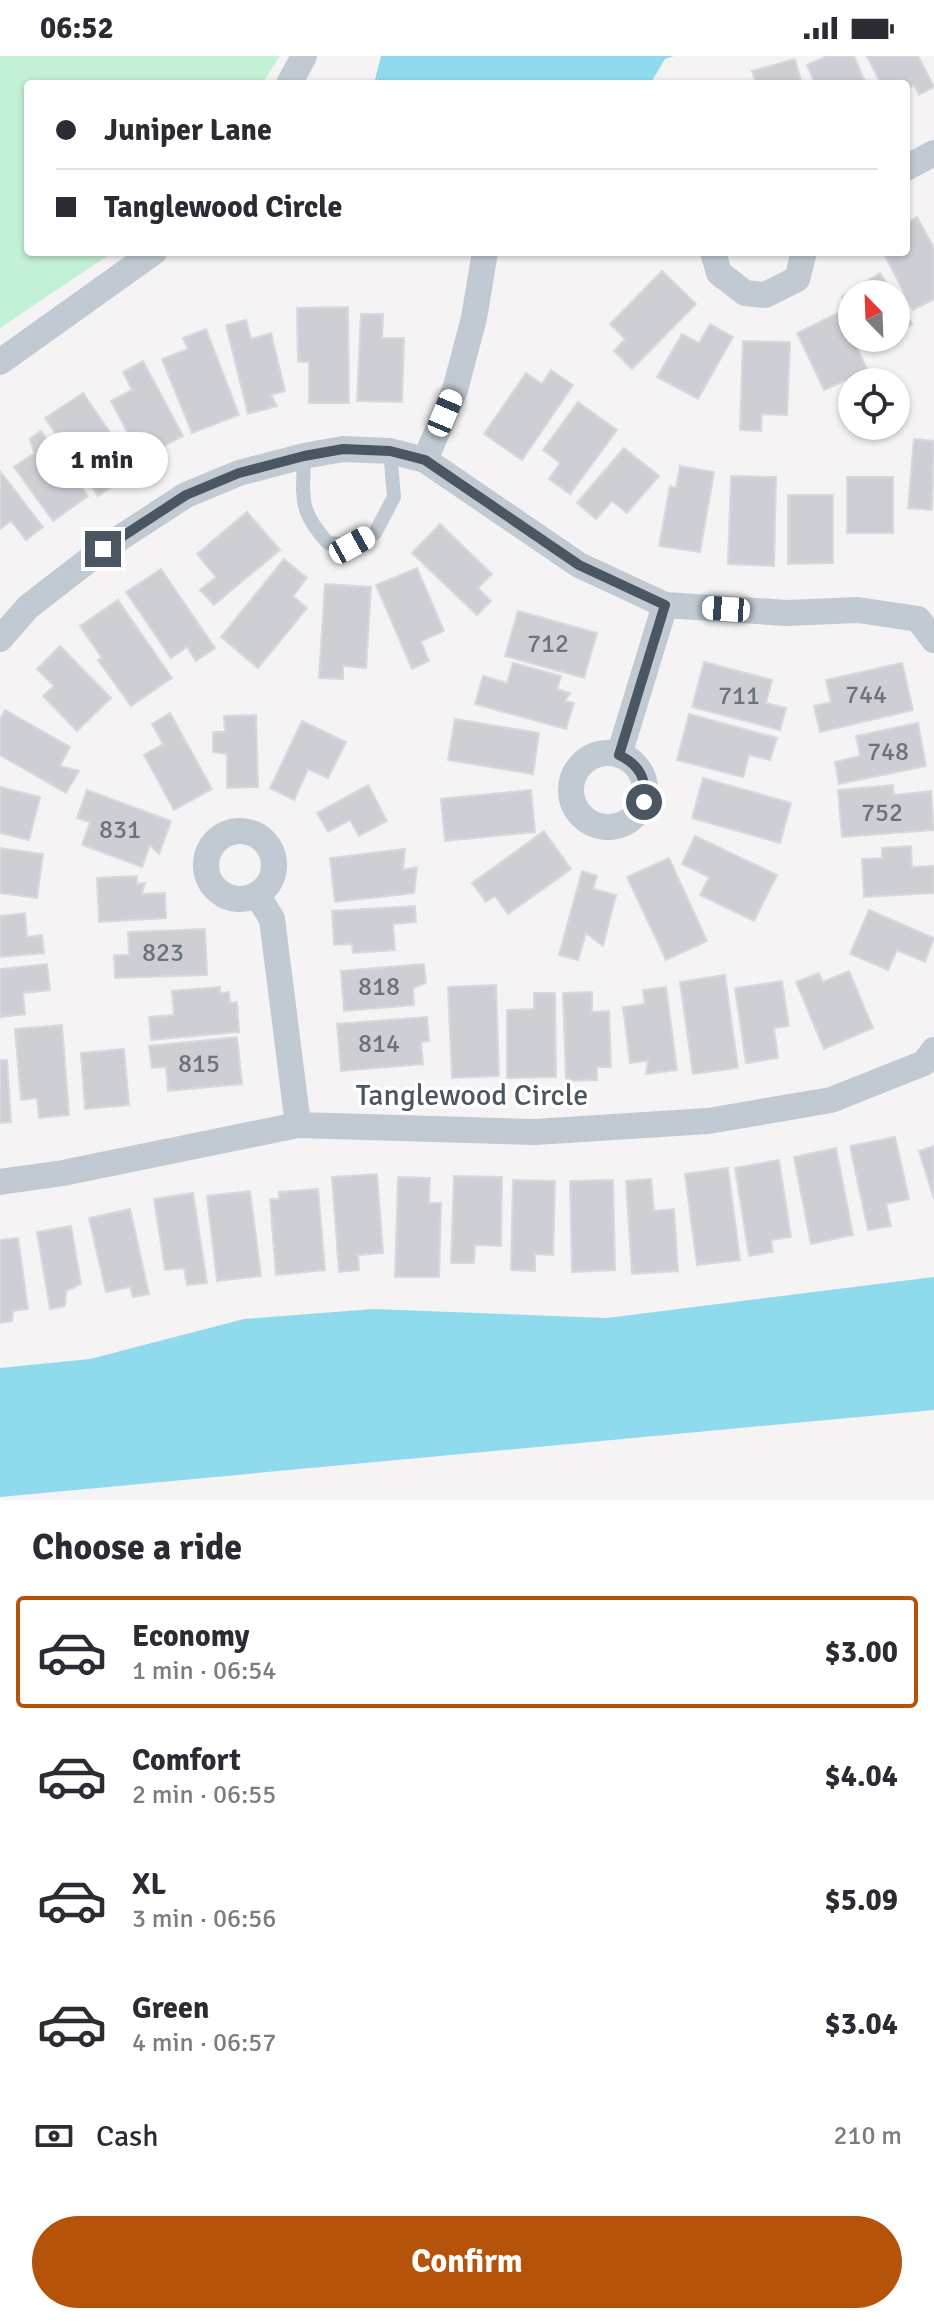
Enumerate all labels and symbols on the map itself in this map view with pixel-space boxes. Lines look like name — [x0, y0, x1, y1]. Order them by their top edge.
north arrow — [838, 280, 910, 352]
car — [425, 386, 465, 440]
callout: 1 min — [37, 433, 169, 489]
car — [325, 523, 379, 567]
route end — [85, 531, 121, 567]
car — [701, 595, 751, 623]
house number: 712 — [527, 628, 569, 660]
house number: 744 — [845, 679, 887, 711]
house number: 711 — [718, 680, 760, 712]
house number: 748 — [867, 736, 909, 768]
route start — [626, 784, 662, 820]
house number: 752 — [861, 797, 903, 829]
house number: 831 — [99, 814, 141, 846]
house number: 823 — [142, 937, 184, 969]
house number: 818 — [358, 971, 400, 1003]
house number: 814 — [358, 1028, 400, 1060]
house number: 815 — [178, 1048, 220, 1080]
street label: Tanglewood Circle — [356, 1077, 588, 1114]

